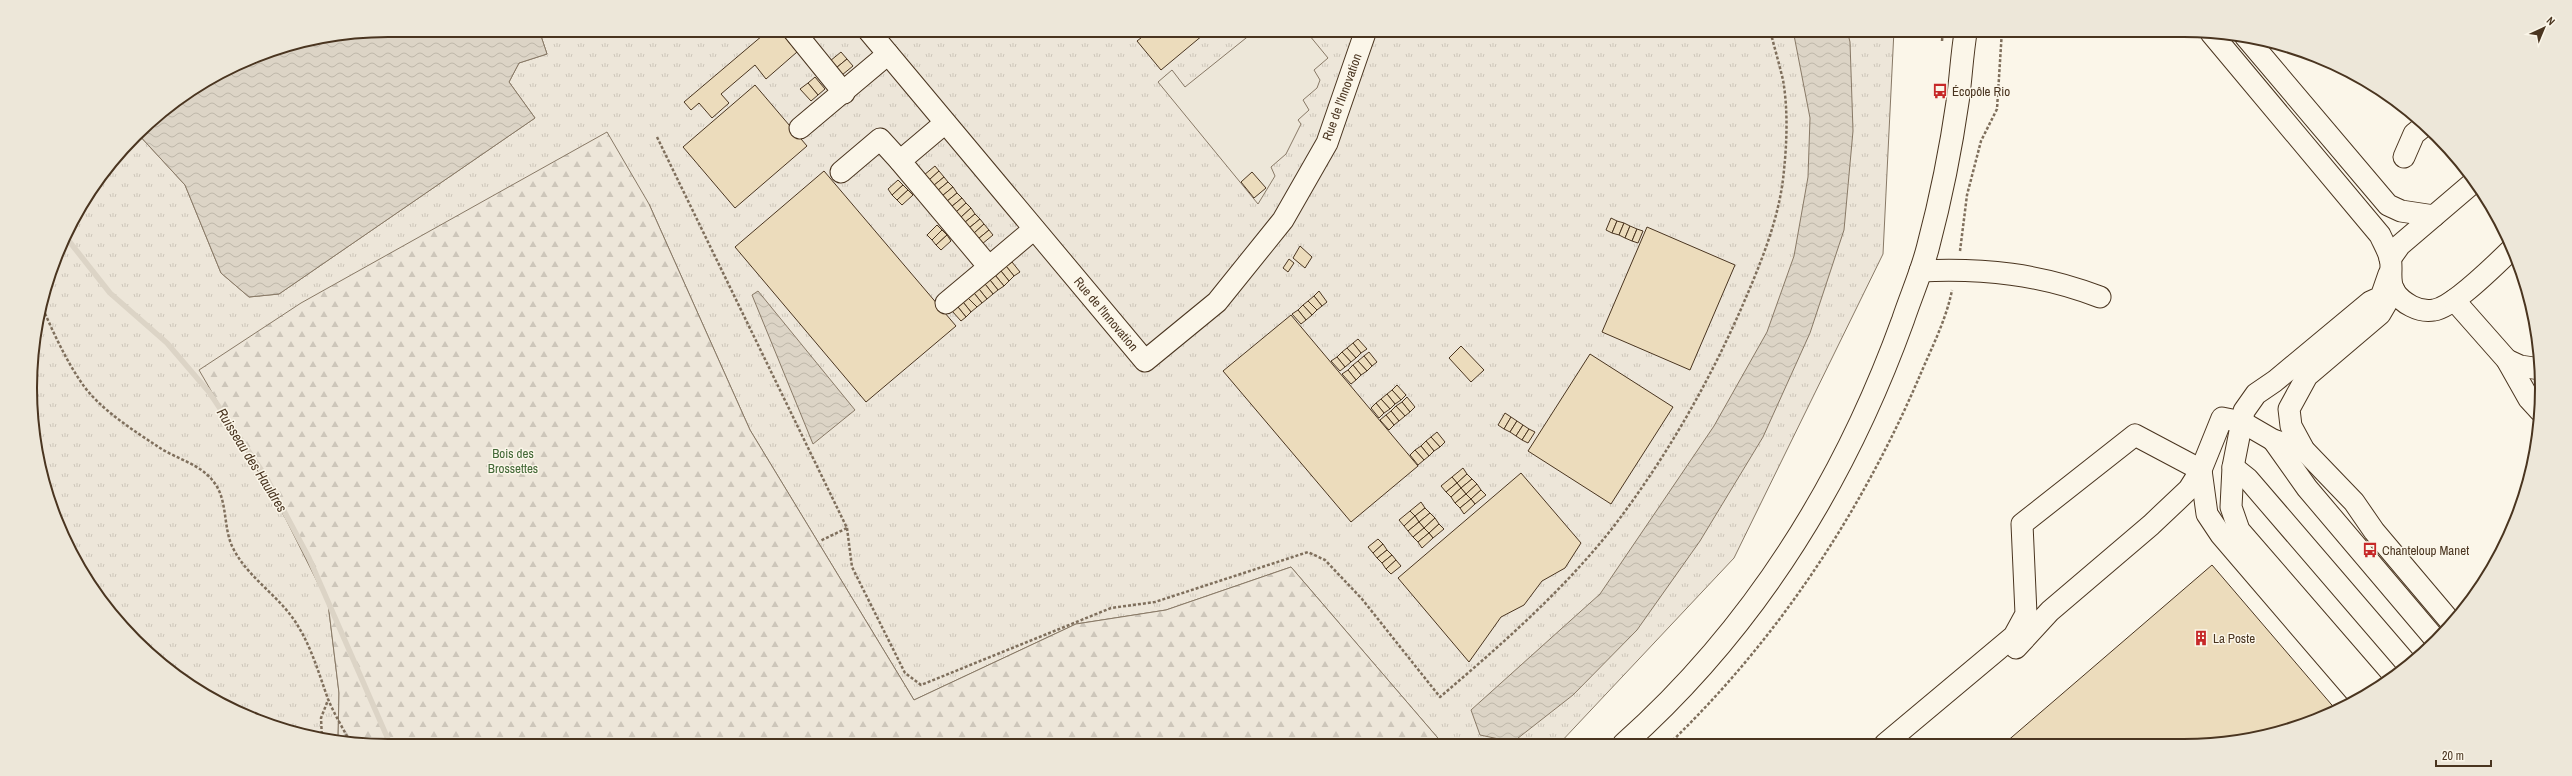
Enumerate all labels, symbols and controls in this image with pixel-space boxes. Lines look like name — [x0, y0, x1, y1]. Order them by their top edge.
north arrow — [2524, 8, 2564, 48]
text: N — [2544, 14, 2558, 28]
street label: Rue de l'Innovation — [1318, 51, 1366, 143]
bus stop icon: Écopôle Rio — [1931, 82, 1949, 100]
place label: Écopôle Rio — [1952, 83, 2010, 100]
street label: Rue de l'Innovation — [1070, 273, 1142, 355]
water label: Ruisseau des Hauldres — [213, 405, 291, 516]
park label: Bois des Brossettes — [488, 445, 538, 477]
bus stop icon: Chanteloup Manet — [2361, 541, 2379, 559]
place label: Chanteloup Manet — [2382, 542, 2469, 559]
building icon: La Poste — [2192, 629, 2210, 647]
place label: La Poste — [2213, 630, 2255, 647]
scale bar — [2436, 742, 2491, 768]
text: 20 m — [2442, 748, 2464, 764]

